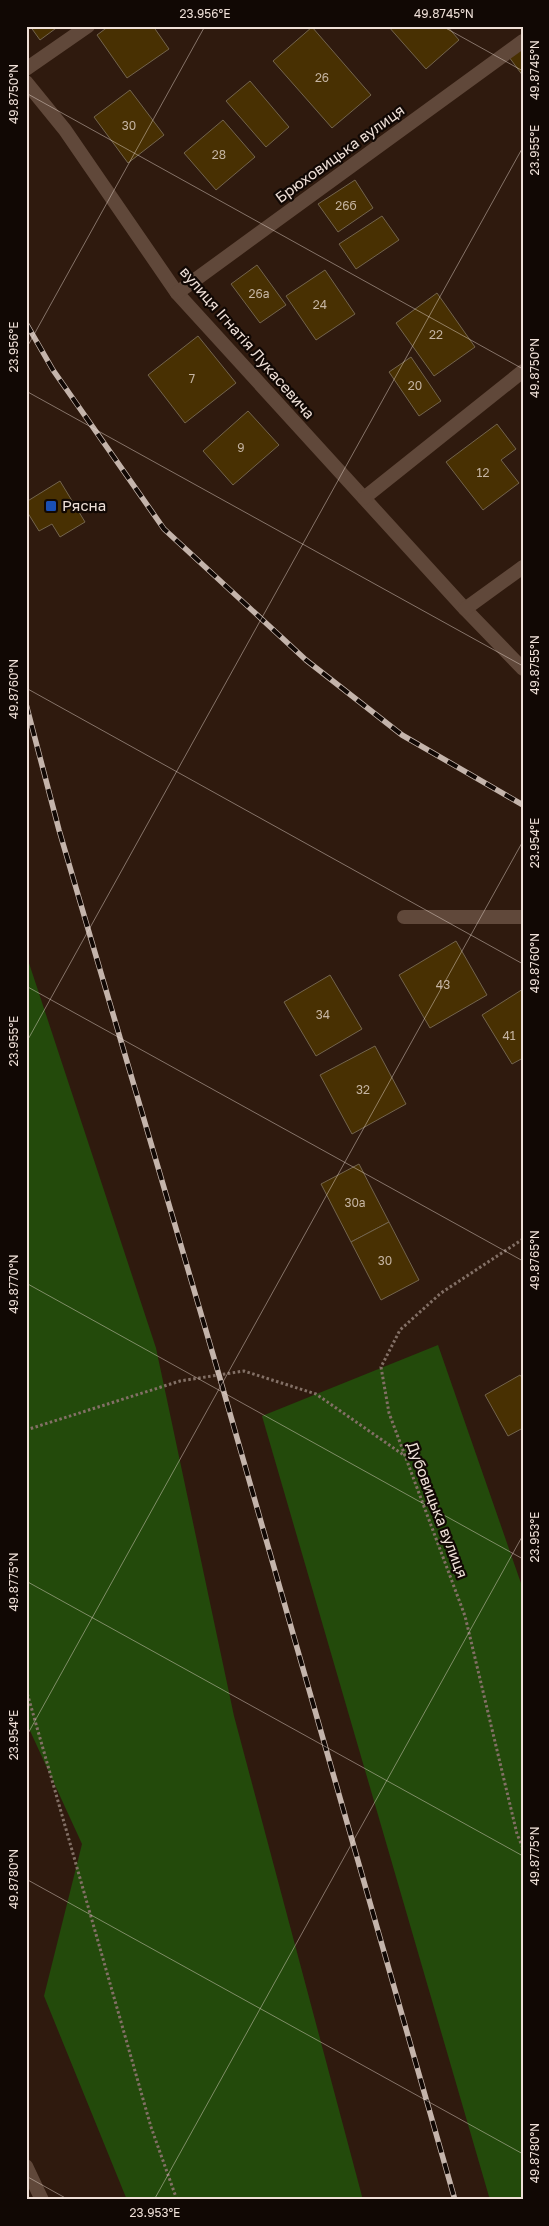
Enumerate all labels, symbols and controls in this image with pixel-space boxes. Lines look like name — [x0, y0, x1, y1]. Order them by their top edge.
text: 23.956°E — [179, 6, 231, 21]
text: 49.8745°N — [414, 6, 474, 21]
text: 49.8745°N — [527, 40, 542, 100]
text: 49.8750°N — [6, 64, 21, 124]
house number: 26 — [315, 70, 329, 85]
street label: Брюховицька вулиця — [271, 100, 407, 206]
house number: 30 — [122, 118, 136, 133]
text: 23.955°E — [527, 125, 542, 175]
house number: 28 — [212, 147, 226, 162]
house number: 26б — [335, 198, 357, 213]
street label: вулиця Ігнатія Лукасевича — [177, 262, 319, 422]
house number: 26а — [248, 286, 270, 301]
house number: 24 — [313, 297, 327, 312]
text: 23.956°E — [6, 321, 21, 373]
house number: 22 — [429, 327, 443, 342]
text: 49.8750°N — [527, 338, 542, 398]
house number: 7 — [189, 371, 195, 386]
house number: 20 — [408, 378, 422, 393]
house number: 9 — [237, 440, 245, 455]
house number: 12 — [477, 465, 489, 480]
place label: Рясна — [62, 496, 106, 514]
marker: Рясна — [44, 499, 58, 513]
text: 49.8755°N — [527, 635, 542, 695]
text: 49.8760°N — [6, 659, 21, 719]
text: 23.954°E — [527, 818, 542, 868]
text: 49.8760°N — [527, 933, 542, 993]
house number: 43 — [436, 977, 450, 992]
house number: 34 — [316, 1007, 330, 1022]
text: 23.955°E — [6, 1016, 21, 1066]
house number: 41 — [502, 1028, 516, 1043]
house number: 32 — [356, 1082, 370, 1097]
house number: 30а — [344, 1195, 366, 1210]
text: 49.8765°N — [527, 1230, 542, 1290]
house number: 30 — [378, 1253, 392, 1268]
text: 49.8770°N — [6, 1254, 21, 1314]
street label: Дубовицька вулиця — [404, 1439, 472, 1580]
text: 23.953°E — [527, 1512, 542, 1562]
text: 49.8775°N — [6, 1553, 21, 1611]
text: 23.954°E — [6, 1710, 21, 1760]
text: 49.8775°N — [527, 1827, 542, 1885]
text: 49.8780°N — [6, 1849, 21, 1909]
text: 49.8780°N — [527, 2123, 542, 2183]
text: 23.953°E — [130, 2205, 180, 2220]

